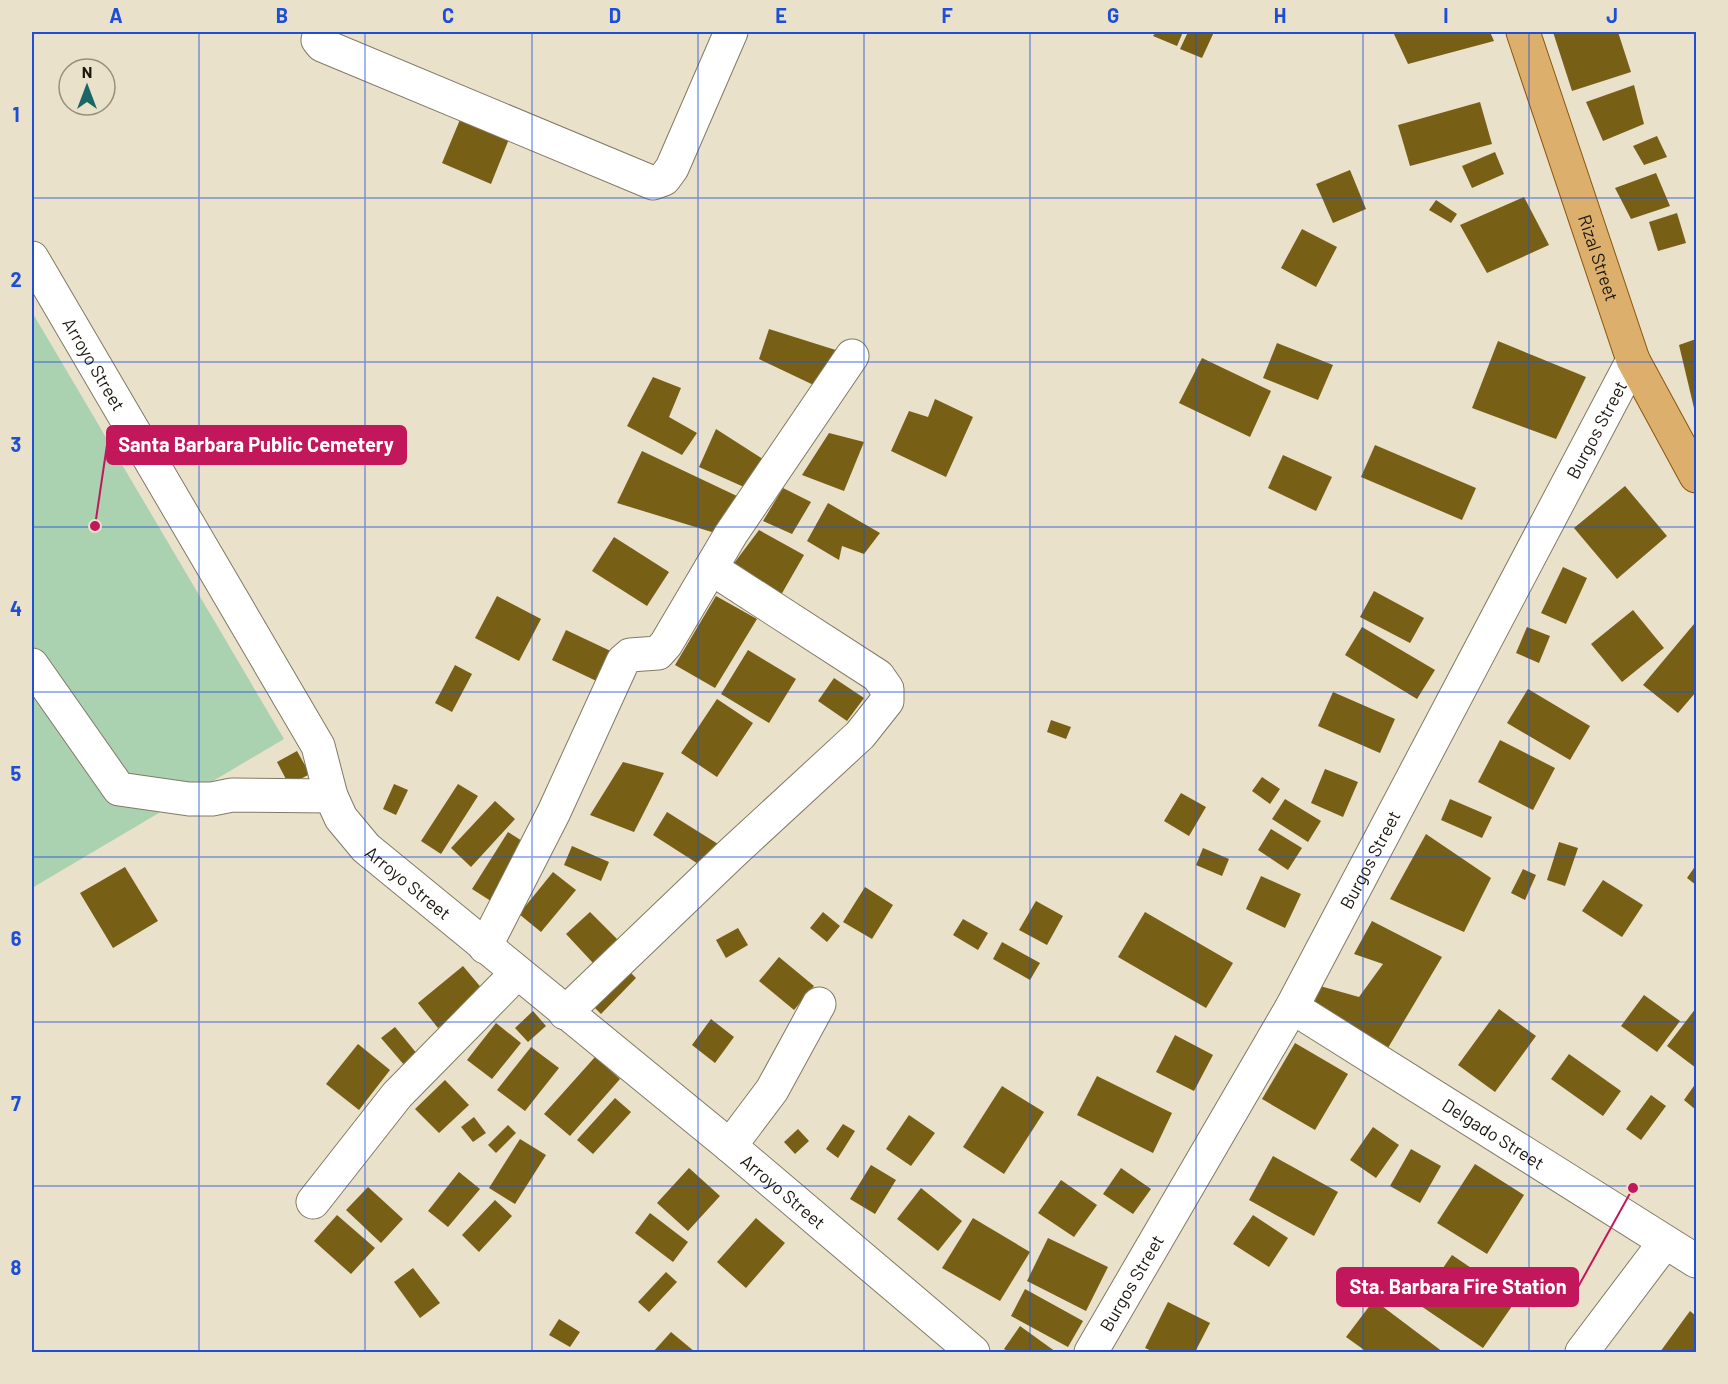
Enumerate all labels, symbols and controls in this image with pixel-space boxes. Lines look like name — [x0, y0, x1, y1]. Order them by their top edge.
text: A — [109, 3, 123, 27]
text: B — [276, 3, 288, 27]
text: C — [442, 3, 454, 27]
text: D — [609, 3, 621, 27]
text: E — [775, 3, 787, 27]
text: F — [941, 3, 953, 27]
text: G — [1107, 3, 1119, 27]
text: H — [1274, 3, 1286, 27]
text: I — [1443, 3, 1449, 27]
text: J — [1606, 3, 1618, 27]
north arrow — [57, 57, 117, 117]
text: N — [82, 62, 92, 81]
text: 1 — [12, 102, 20, 126]
street label: Rizal Street — [1574, 212, 1623, 304]
text: 2 — [10, 267, 22, 291]
street label: Arroyo Street — [58, 314, 130, 415]
street label: Burgos Street — [1561, 377, 1631, 482]
callout: Santa Barbara Public Cemetery — [107, 426, 406, 464]
text: 3 — [11, 432, 21, 456]
text: Santa Barbara Public Cemetery — [118, 432, 394, 456]
text: 4 — [10, 596, 22, 620]
text: 5 — [11, 761, 22, 785]
street label: Burgos Street — [1335, 807, 1405, 912]
street label: Arroyo Street — [361, 841, 455, 924]
text: 6 — [11, 926, 22, 950]
text: 7 — [11, 1091, 21, 1115]
street label: Delgado Street — [1438, 1093, 1549, 1174]
street label: Arroyo Street — [737, 1149, 830, 1233]
street label: Burgos Street — [1095, 1231, 1168, 1335]
text: 8 — [11, 1255, 22, 1279]
callout: Sta. Barbara Fire Station — [1337, 1268, 1578, 1306]
text: Sta. Barbara Fire Station — [1349, 1274, 1567, 1298]

